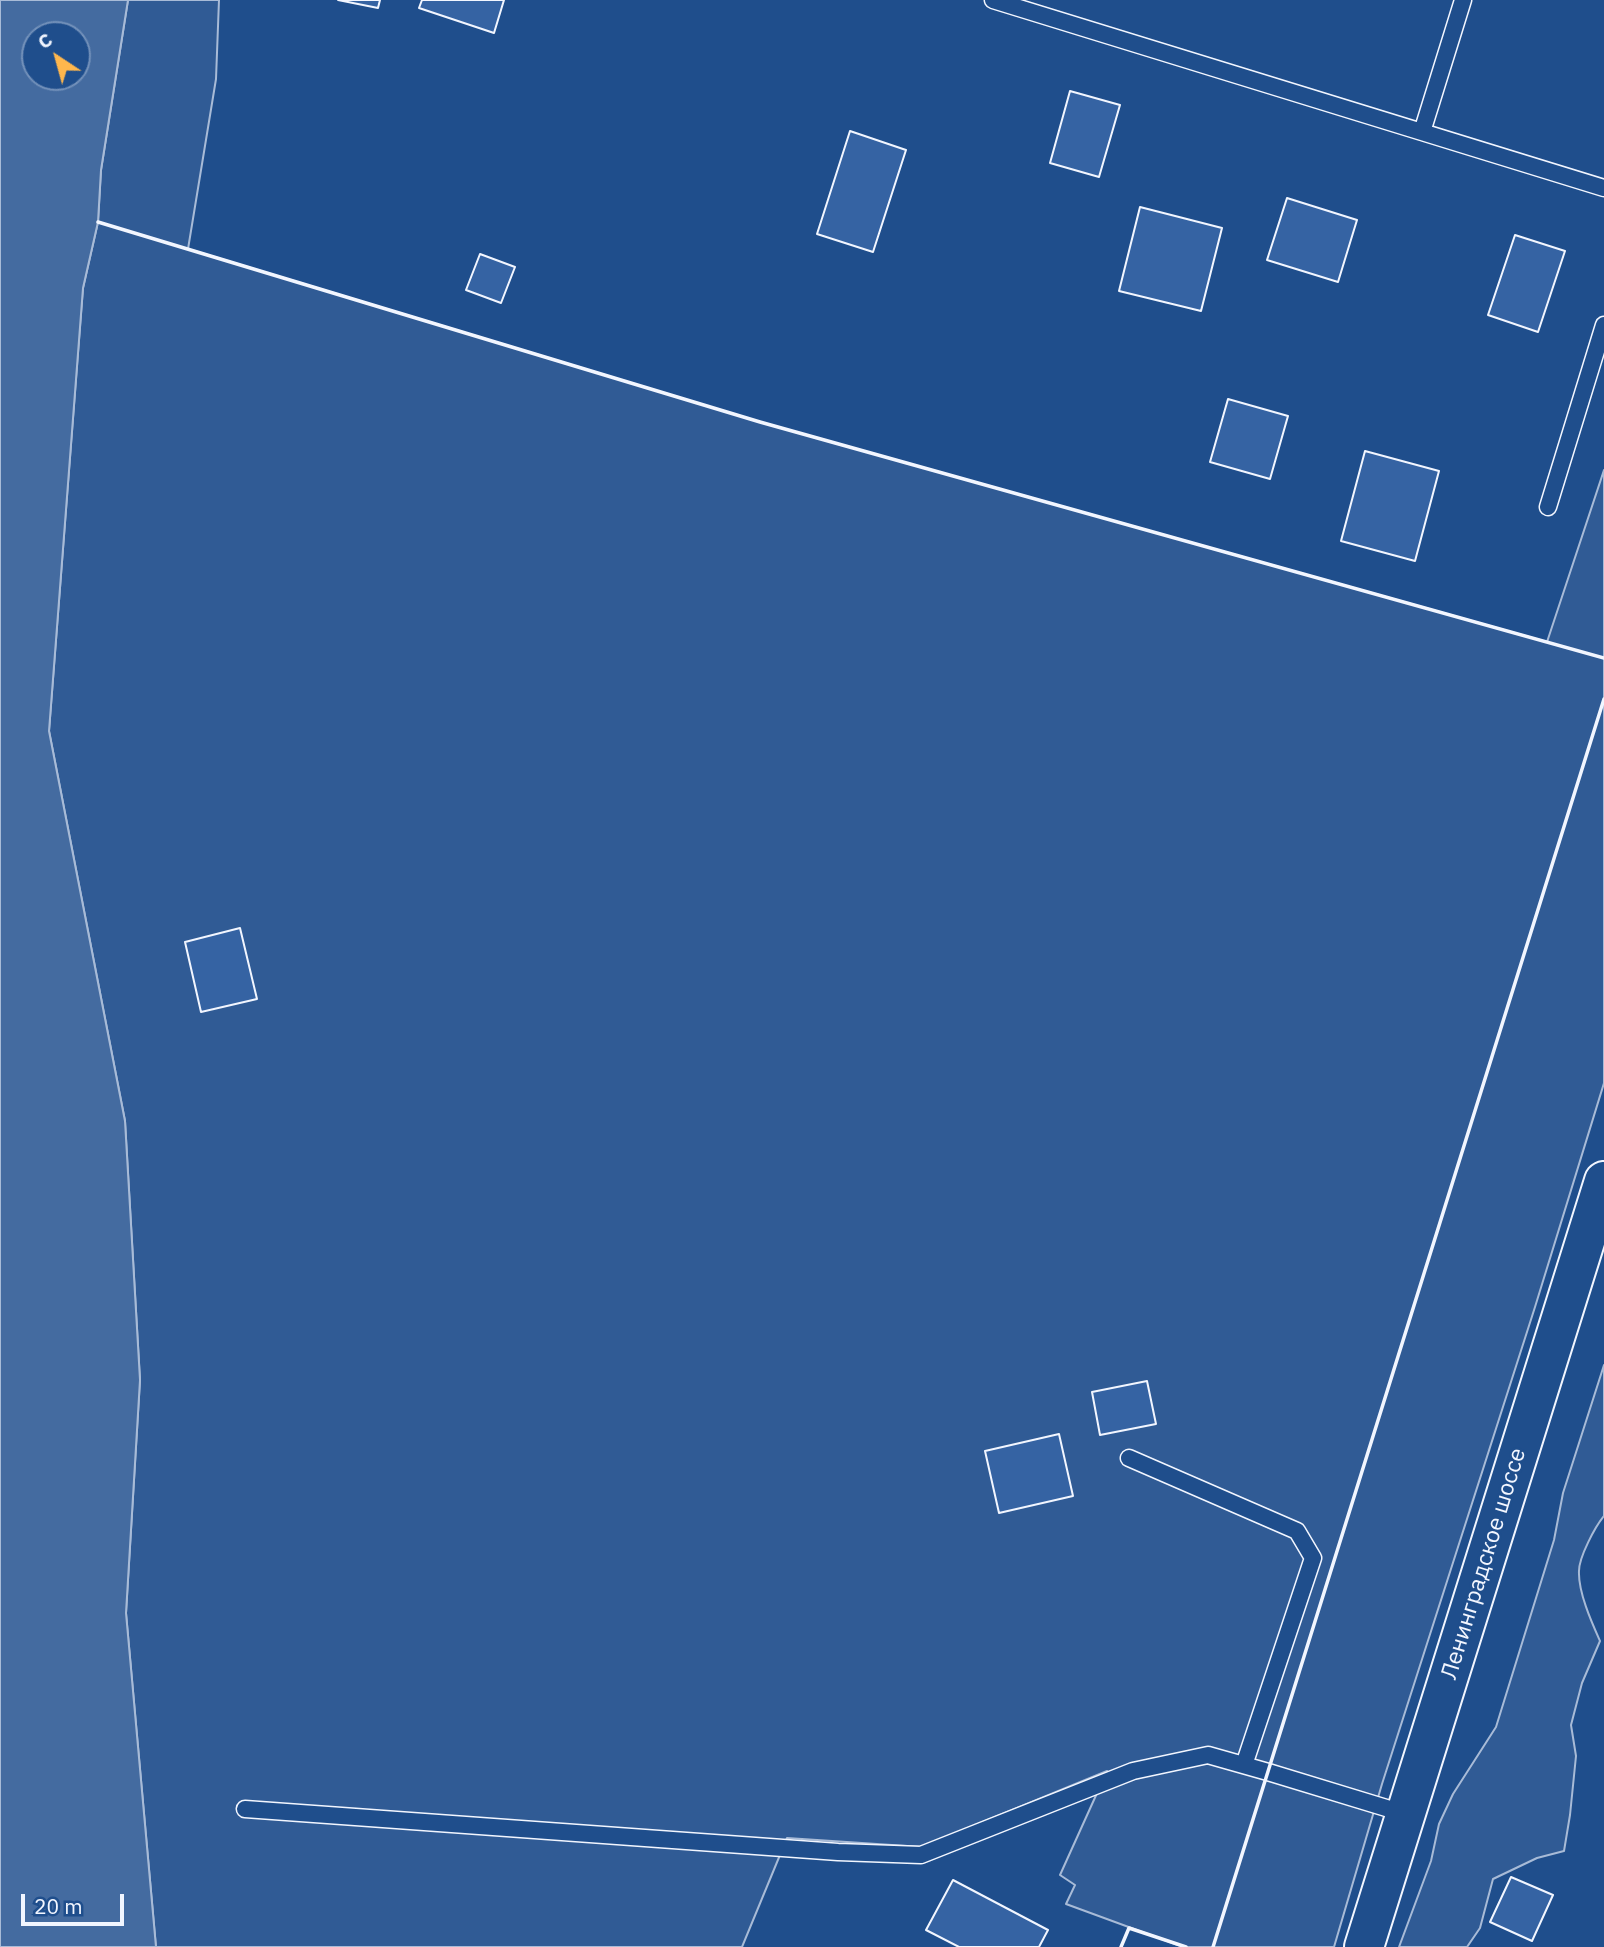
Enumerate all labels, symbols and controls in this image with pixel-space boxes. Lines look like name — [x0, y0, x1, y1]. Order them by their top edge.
north arrow — [21, 21, 91, 91]
text: С — [33, 27, 57, 54]
street label: Ленинградское шоссе — [1436, 1445, 1532, 1683]
scale bar — [24, 1881, 128, 1925]
text: 20 m — [34, 1892, 83, 1920]

